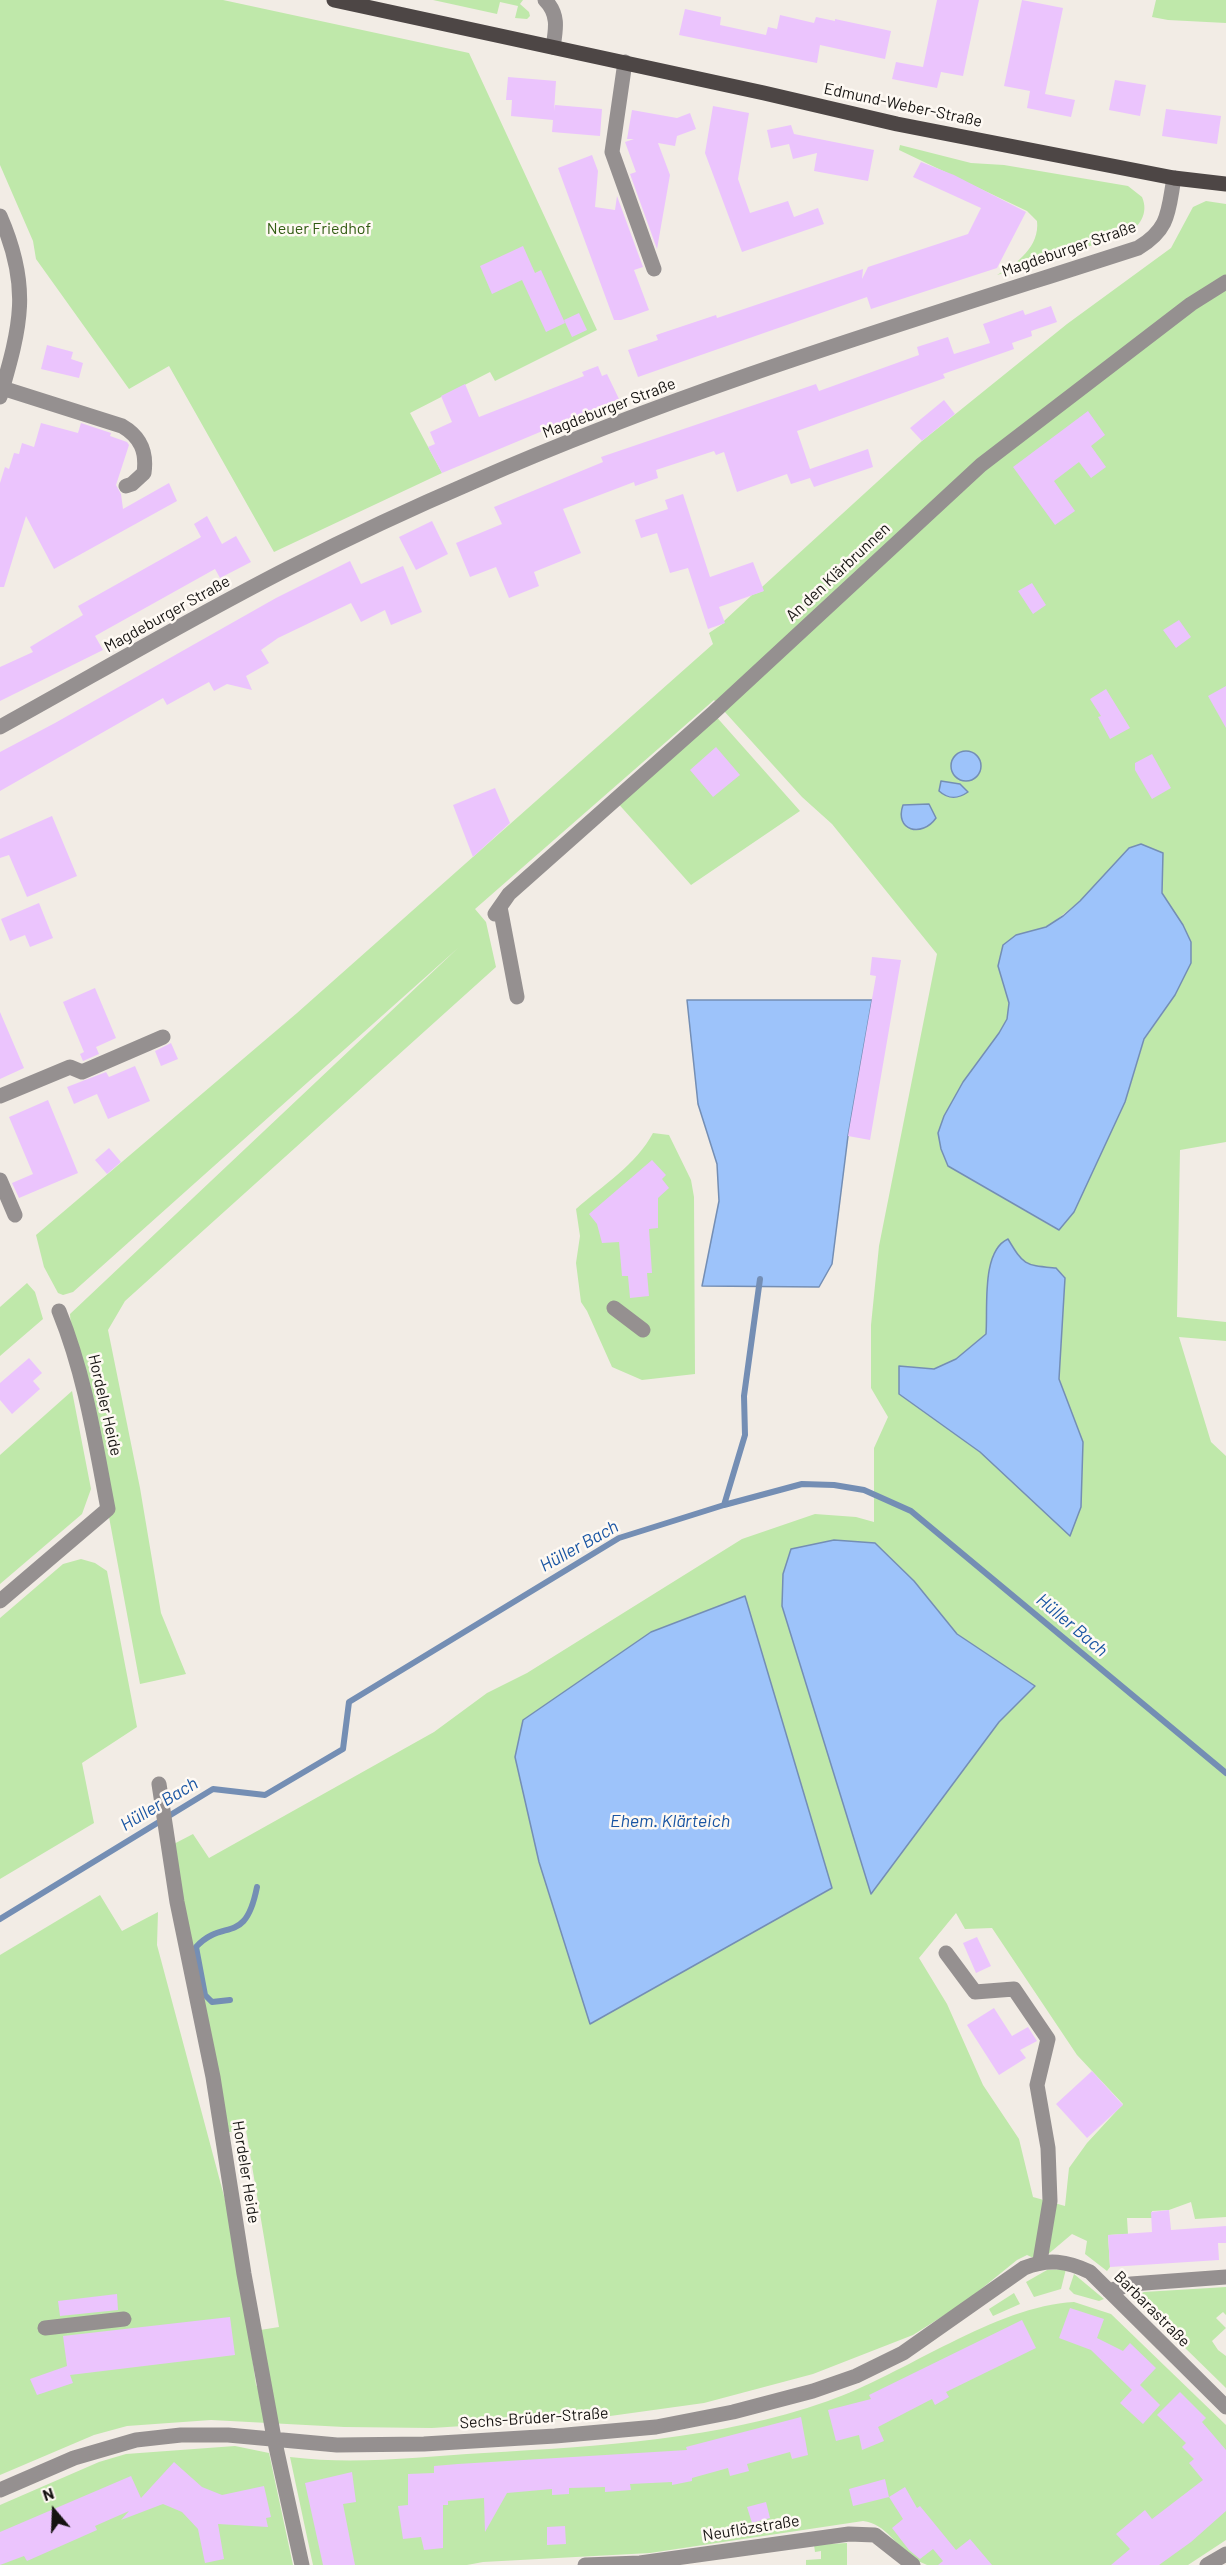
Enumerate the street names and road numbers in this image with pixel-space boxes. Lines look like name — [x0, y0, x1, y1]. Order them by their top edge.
street label: Edmund-Weber-Straße — [822, 79, 984, 131]
street label: Magdeburger Straße — [999, 217, 1139, 281]
street label: Magdeburger Straße — [540, 374, 678, 442]
street label: An den Klärbrunnen — [782, 519, 894, 625]
street label: Magdeburger Straße — [101, 571, 233, 657]
street label: Hordeler Heide — [84, 1352, 126, 1458]
street label: Hordeler Heide — [228, 2119, 264, 2225]
street label: Barbarastraße — [1110, 2267, 1194, 2351]
street label: Sechs-Brüder-Straße — [459, 2403, 609, 2433]
street label: Neuflözstraße — [701, 2511, 801, 2545]

